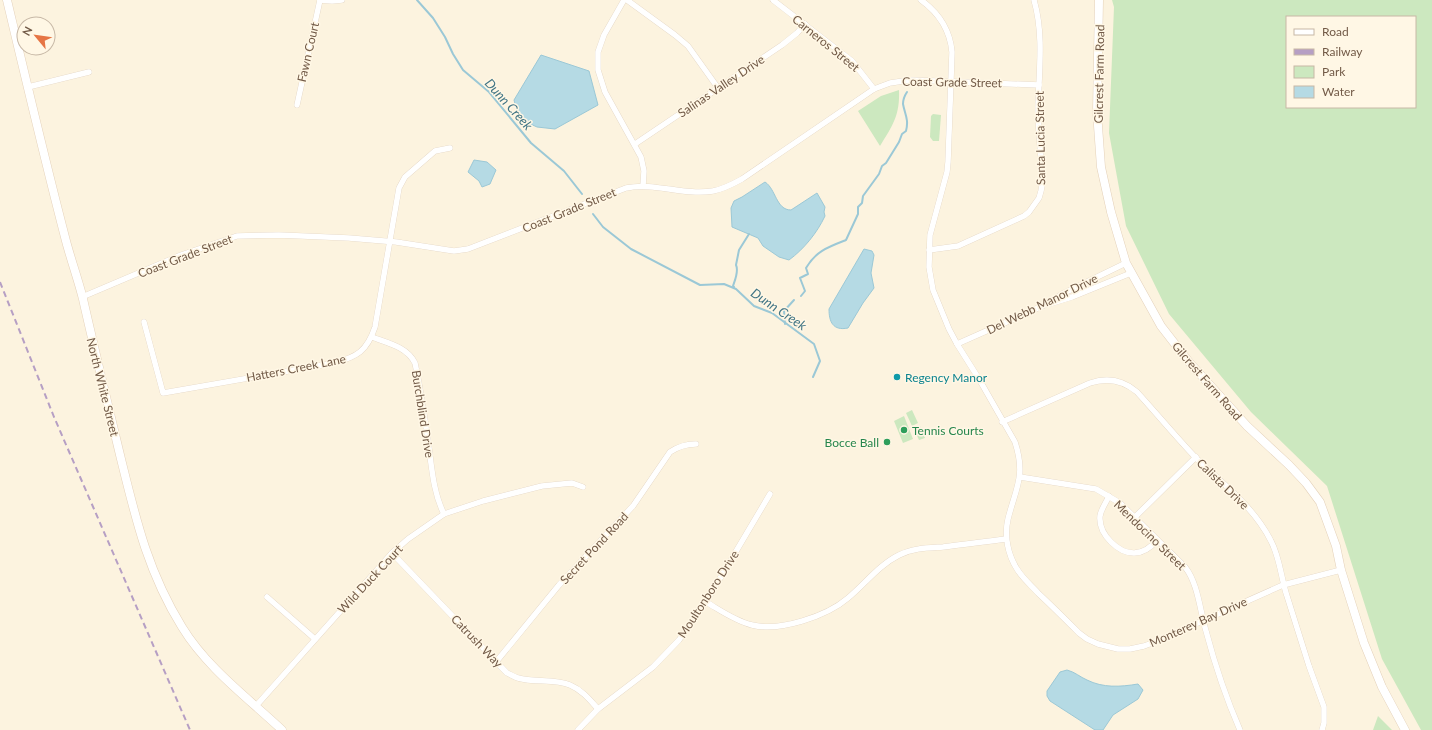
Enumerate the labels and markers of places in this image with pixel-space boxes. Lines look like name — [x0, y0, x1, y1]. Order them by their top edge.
place label: Regency Manor — [905, 370, 988, 385]
marker: Regency Manor — [892, 372, 902, 382]
place label: Tennis Courts — [912, 423, 984, 438]
marker: Tennis Courts — [899, 425, 909, 435]
place label: Bocce Ball — [825, 435, 879, 450]
marker: Bocce Ball — [882, 437, 892, 447]

